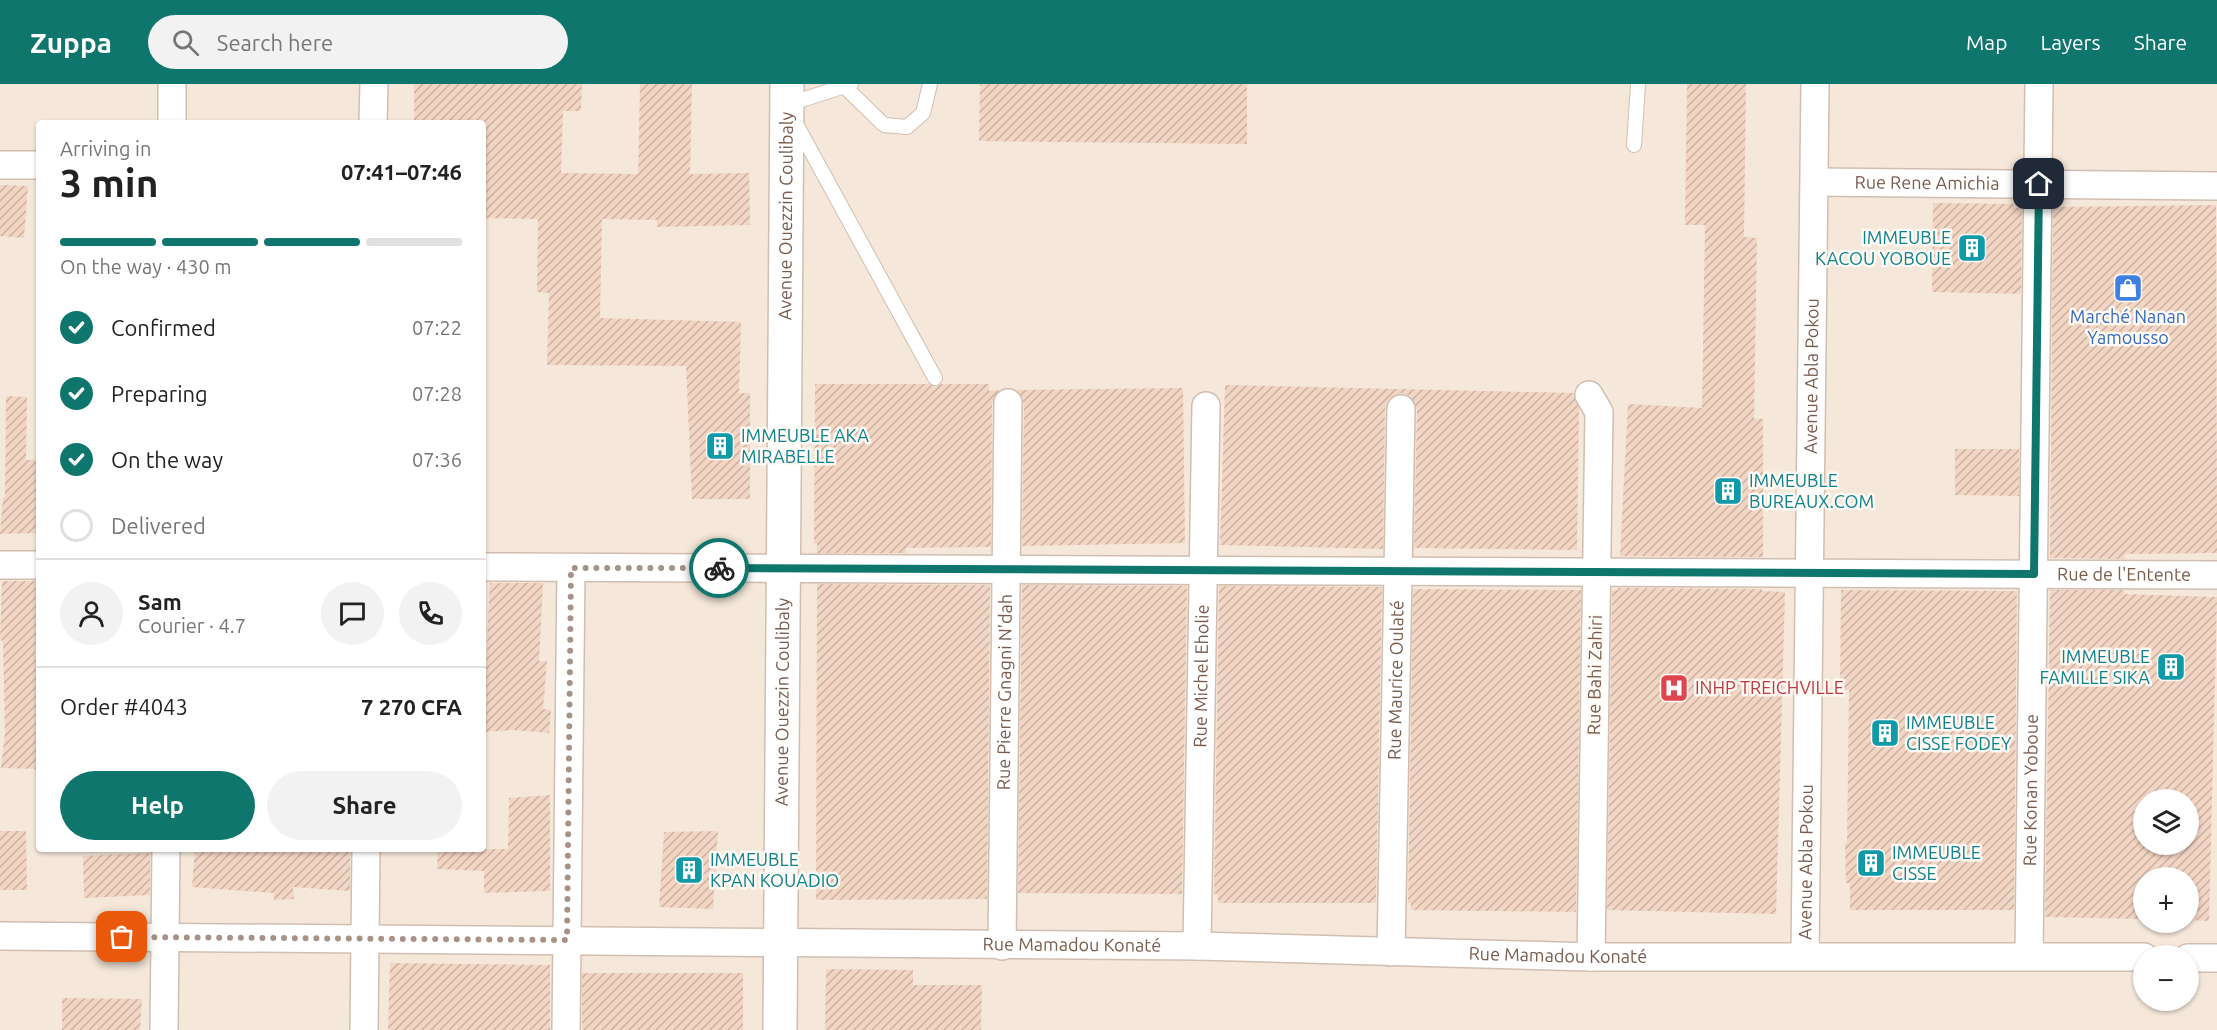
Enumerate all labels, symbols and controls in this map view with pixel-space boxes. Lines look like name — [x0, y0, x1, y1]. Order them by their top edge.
search box — [148, 15, 568, 69]
icon: search — [169, 26, 202, 59]
text: Zuppa — [30, 27, 112, 58]
text: Search here — [217, 30, 333, 55]
text: Map — [1966, 30, 2007, 54]
text: Layers — [2040, 30, 2101, 54]
text: Share — [2134, 30, 2187, 54]
street label: Avenue Ouezzin Coulibaly — [774, 111, 796, 320]
text: Arriving in — [60, 137, 151, 160]
pin — [2013, 158, 2064, 209]
text: 07:41–07:46 — [341, 159, 462, 184]
text: 3 min — [60, 161, 159, 204]
icon: home — [2022, 167, 2055, 200]
street label: Rue Rene Amichia — [1854, 171, 2000, 193]
place label: IMMEUBLE KACOU YOBOUE — [1815, 227, 1951, 268]
building icon: IMMEUBLE KACOU YOBOUE — [1956, 232, 1988, 264]
text: On the way · 430 m — [60, 255, 232, 278]
shop icon: Marché Nanan Yamousso — [2112, 272, 2144, 304]
street label: Avenue Abla Pokou — [1800, 298, 1822, 454]
place label: Marché Nanan Yamousso — [2070, 306, 2186, 347]
icon: check — [60, 311, 93, 344]
text: Confirmed — [111, 315, 216, 340]
text: 07:22 — [412, 316, 462, 339]
icon: check — [60, 377, 93, 410]
text: Preparing — [111, 381, 208, 406]
text: 07:28 — [412, 382, 462, 405]
place label: IMMEUBLE AKA MIRABELLE — [741, 425, 869, 466]
building icon: IMMEUBLE AKA MIRABELLE — [704, 430, 736, 462]
icon: check — [60, 443, 93, 476]
text: On the way — [111, 447, 223, 472]
text: 07:36 — [412, 448, 462, 471]
place label: IMMEUBLE BUREAUX.COM — [1749, 470, 1874, 511]
building icon: IMMEUBLE BUREAUX.COM — [1712, 475, 1744, 507]
text: Delivered — [111, 513, 206, 538]
courier — [689, 538, 749, 598]
icon: bike — [703, 552, 736, 585]
street label: Rue de l'Entente — [2057, 563, 2191, 584]
button: person — [60, 582, 123, 645]
button: chat — [321, 582, 384, 645]
button: phone — [399, 582, 462, 645]
text: Sam — [138, 589, 182, 614]
street label: Rue Pierre Gnagni N'dah — [993, 594, 1015, 790]
street label: Avenue Ouezzin Coulibaly — [771, 597, 792, 806]
street label: Rue Maurice Oulaté — [1384, 600, 1406, 760]
street label: Rue Michel Eholie — [1189, 604, 1212, 748]
text: Courier · 4.7 — [138, 614, 246, 637]
street label: Rue Bahi Zahiri — [1583, 615, 1605, 735]
place label: IMMEUBLE FAMILLE SIKA — [2039, 646, 2150, 687]
building icon: IMMEUBLE FAMILLE SIKA — [2155, 651, 2187, 683]
hospital icon: INHP TREICHVILLE — [1658, 672, 1690, 704]
place label: INHP TREICHVILLE — [1695, 677, 1844, 697]
text: Order #4043 — [60, 694, 188, 719]
text: 7 270 CFA — [361, 694, 462, 719]
place label: IMMEUBLE CISSE FODEY — [1906, 712, 2012, 753]
street label: Rue Konan Yoboue — [2019, 714, 2041, 866]
building icon: IMMEUBLE CISSE FODEY — [1869, 717, 1901, 749]
button: Help — [60, 771, 255, 840]
button: Share — [267, 771, 462, 840]
street label: Avenue Abla Pokou — [1794, 784, 1816, 940]
map controls — [2133, 789, 2199, 1011]
button: layers — [2133, 789, 2199, 855]
place label: IMMEUBLE CISSE — [1892, 842, 1981, 883]
building icon: IMMEUBLE CISSE — [1855, 847, 1887, 879]
place label: IMMEUBLE KPAN KOUADIO — [710, 849, 839, 890]
building icon: IMMEUBLE KPAN KOUADIO — [673, 854, 705, 886]
button: + — [2133, 867, 2199, 933]
pin — [96, 911, 147, 962]
icon: bag — [105, 920, 138, 953]
street label: Rue Mamadou Konaté — [983, 933, 1161, 955]
street label: Rue Mamadou Konaté — [1468, 943, 1647, 966]
button: − — [2133, 945, 2199, 1011]

